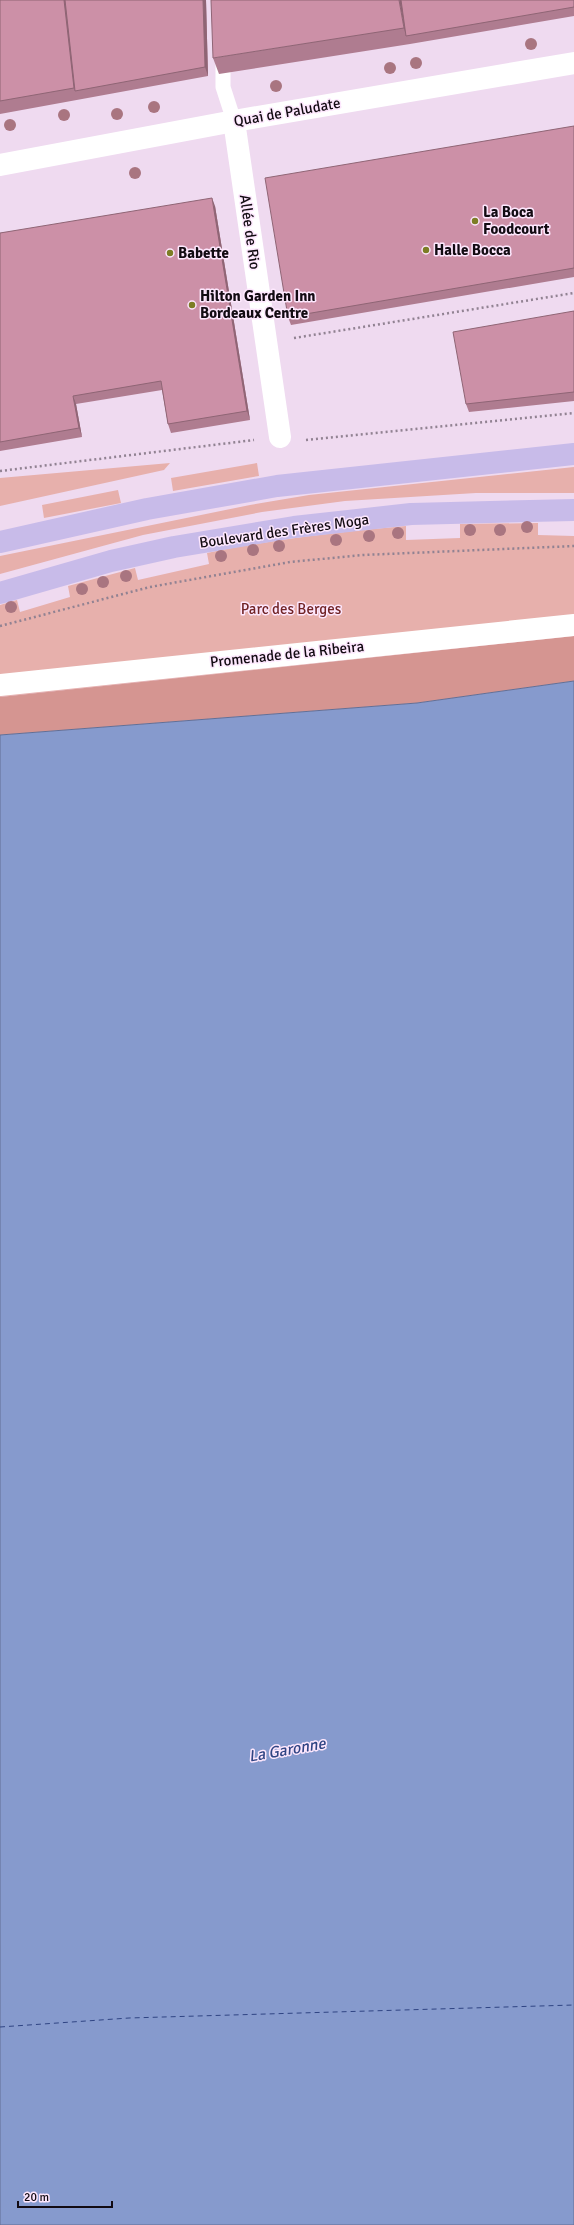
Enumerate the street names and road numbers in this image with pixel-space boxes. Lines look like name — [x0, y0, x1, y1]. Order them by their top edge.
street label: Quai de Paludate — [232, 94, 342, 130]
street label: Allée de Rio — [236, 193, 264, 271]
street label: Boulevard des Frères Moga — [198, 510, 370, 552]
street label: Promenade de la Ribeira — [209, 637, 365, 671]

